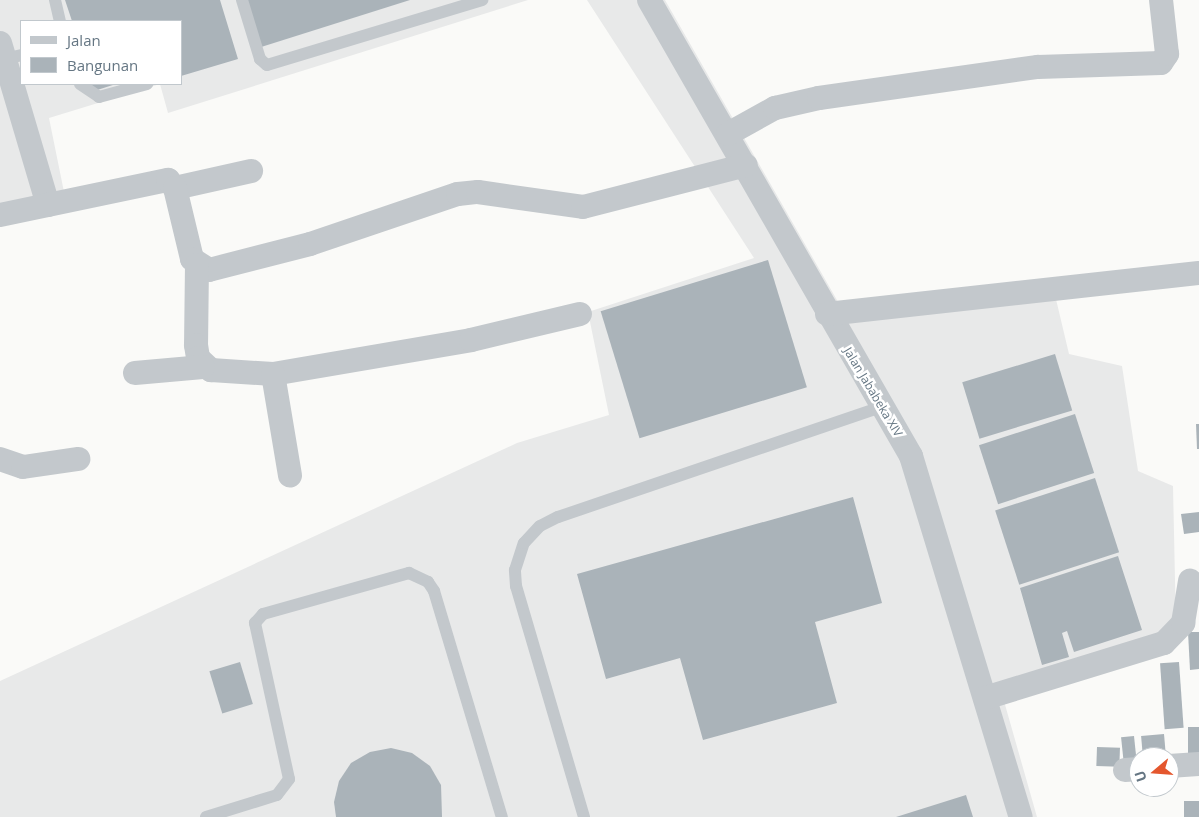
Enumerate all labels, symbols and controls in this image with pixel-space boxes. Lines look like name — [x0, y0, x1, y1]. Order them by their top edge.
legend — [20, 20, 182, 85]
text: Jalan — [67, 30, 101, 50]
text: Bangunan — [67, 55, 138, 75]
street label: Jalan Jababeka XIV — [841, 345, 905, 439]
north arrow — [1129, 747, 1179, 797]
text: U — [1130, 769, 1151, 784]

